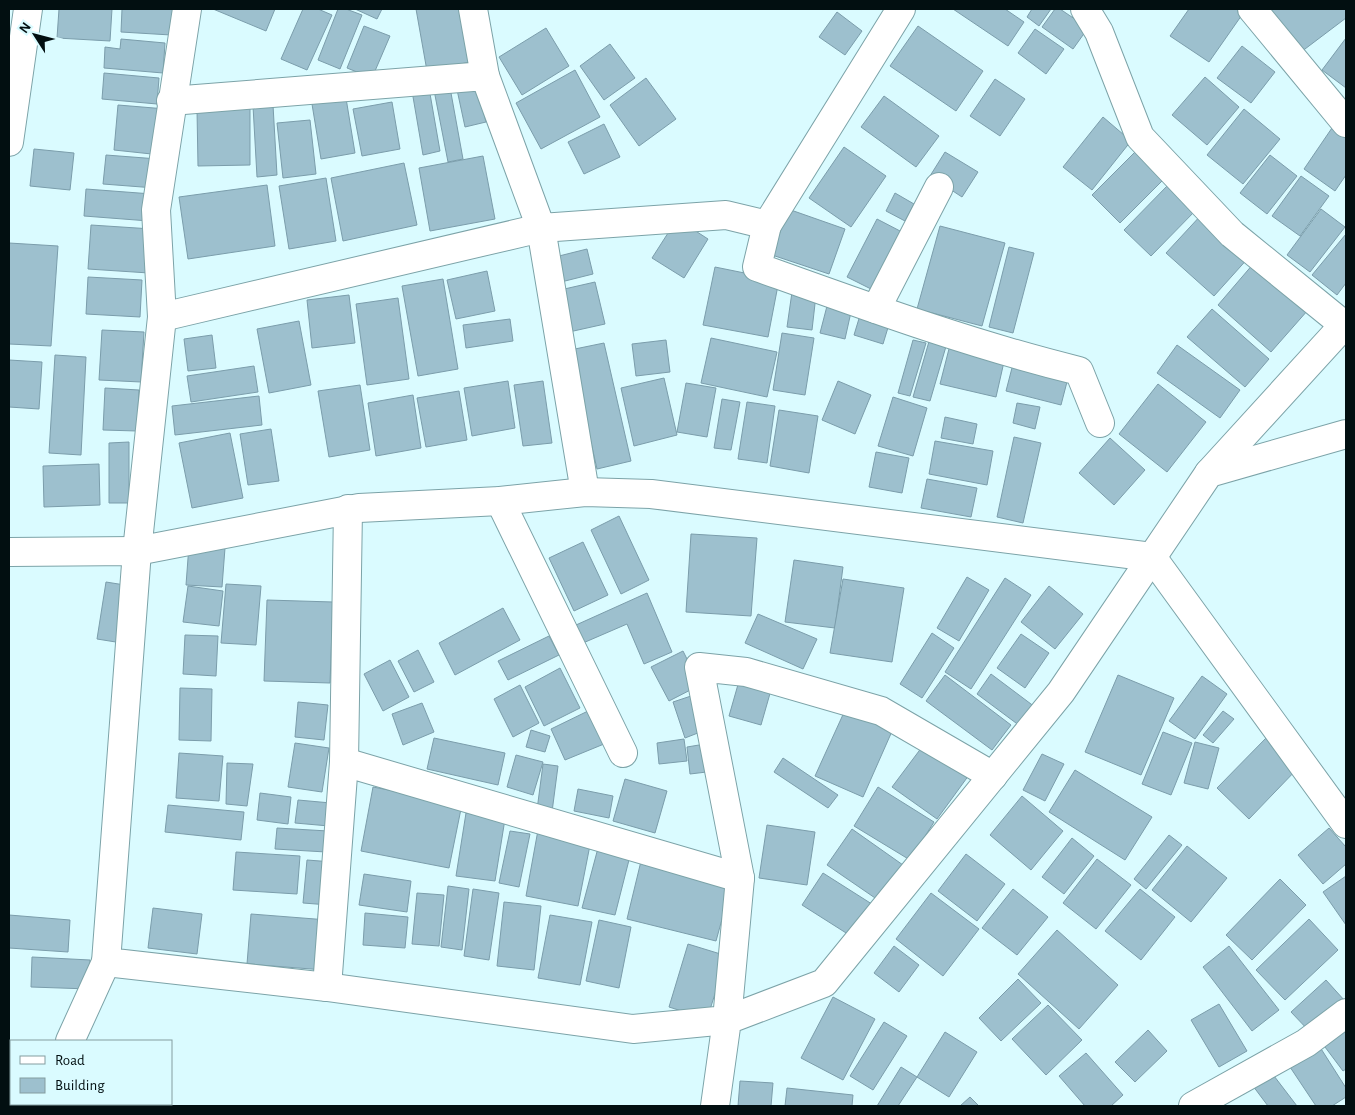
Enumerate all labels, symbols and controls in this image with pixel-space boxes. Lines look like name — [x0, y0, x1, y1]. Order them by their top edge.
north arrow — [10, 10, 60, 60]
text: N — [17, 20, 34, 36]
legend — [10, 1040, 172, 1105]
text: Road — [55, 1053, 85, 1068]
text: Building — [55, 1078, 105, 1093]

